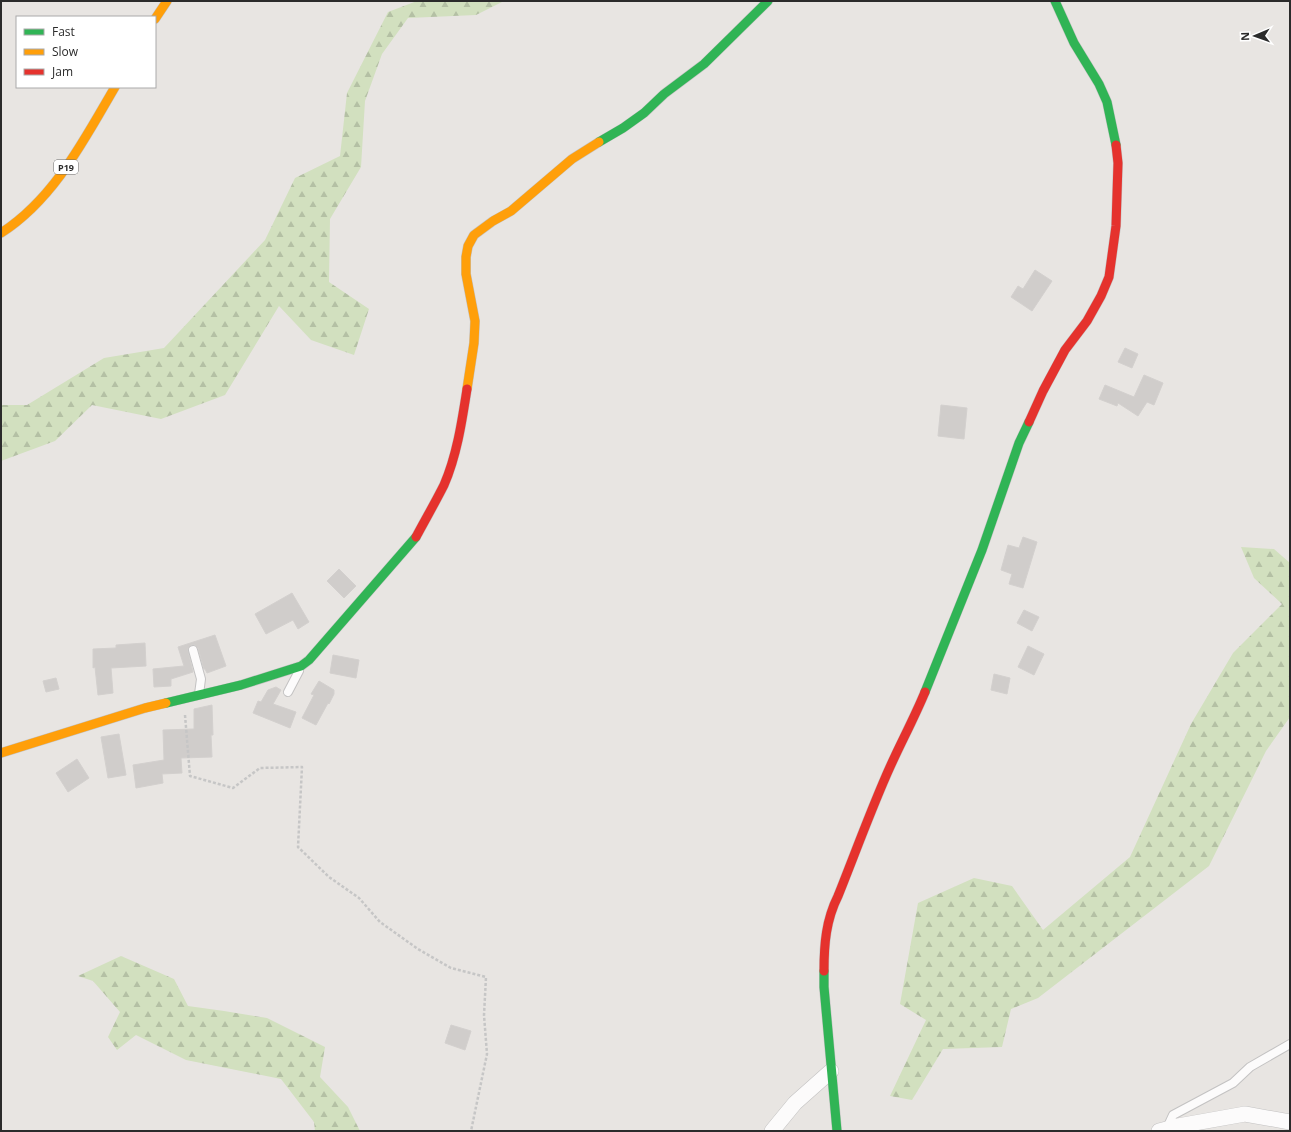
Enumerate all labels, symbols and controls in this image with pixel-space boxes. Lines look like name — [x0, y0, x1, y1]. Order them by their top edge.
legend — [16, 16, 156, 88]
north arrow — [1235, 16, 1275, 56]
text: Fast — [52, 23, 75, 40]
text: N — [1237, 32, 1252, 41]
text: Slow — [52, 43, 79, 60]
text: Jam — [51, 63, 73, 80]
road number: P19 — [54, 160, 78, 174]

